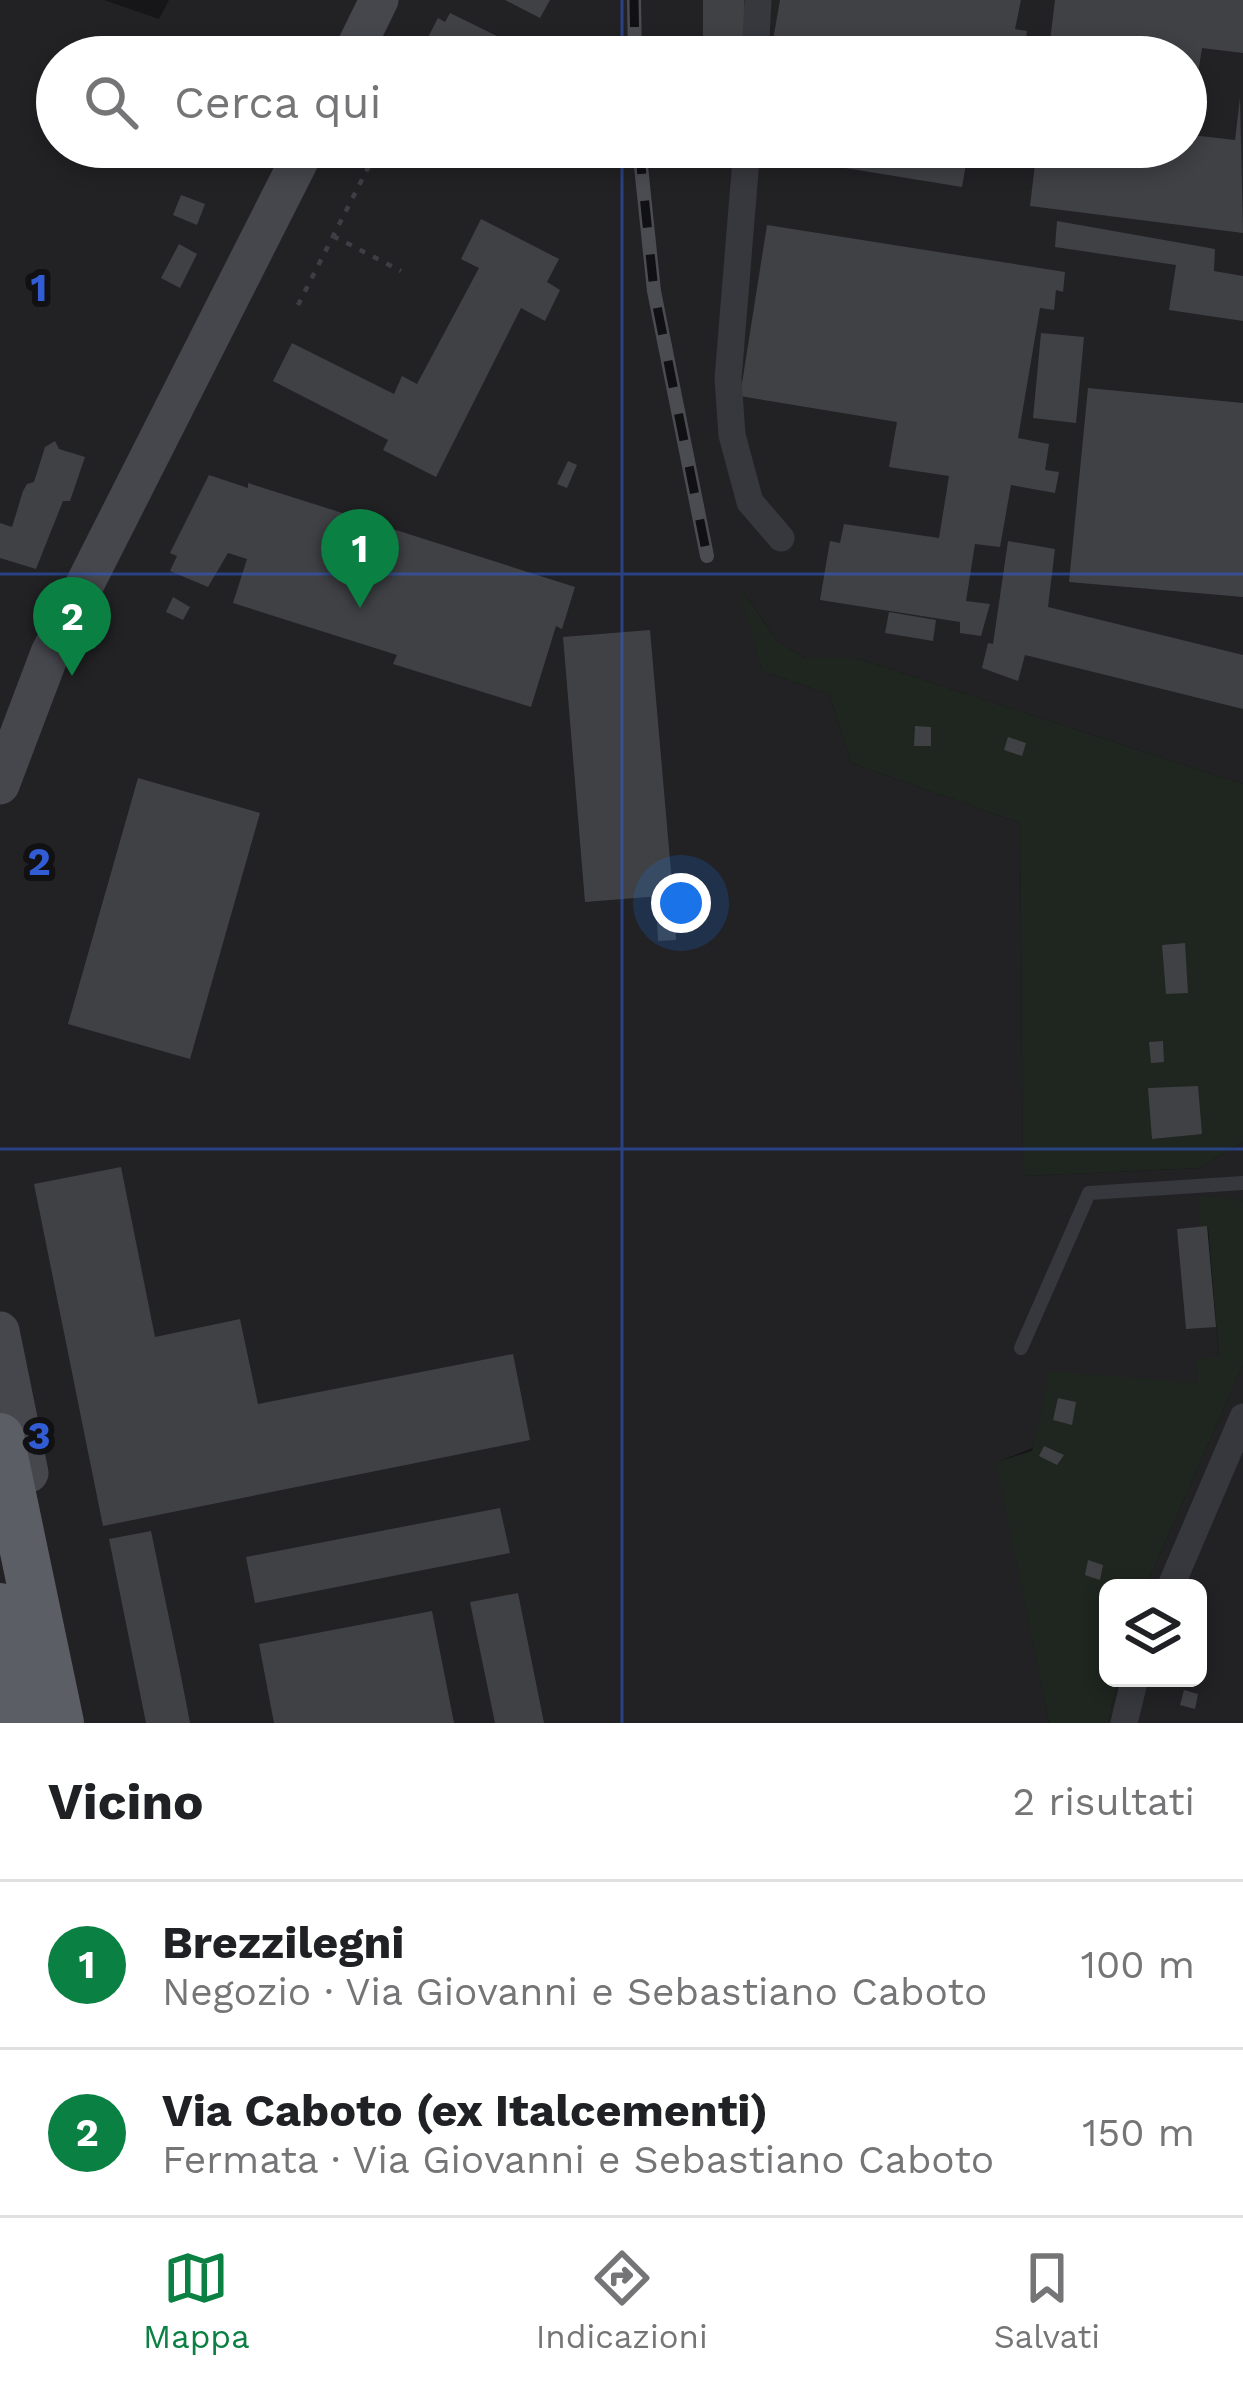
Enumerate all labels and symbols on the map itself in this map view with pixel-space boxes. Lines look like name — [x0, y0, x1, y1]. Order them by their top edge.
text: 1 — [31, 265, 47, 310]
pin: 1 — [321, 509, 399, 608]
pin: 2 — [33, 577, 111, 676]
text: 2 — [27, 839, 51, 884]
your location — [651, 873, 711, 933]
text: 3 — [27, 1413, 51, 1458]

